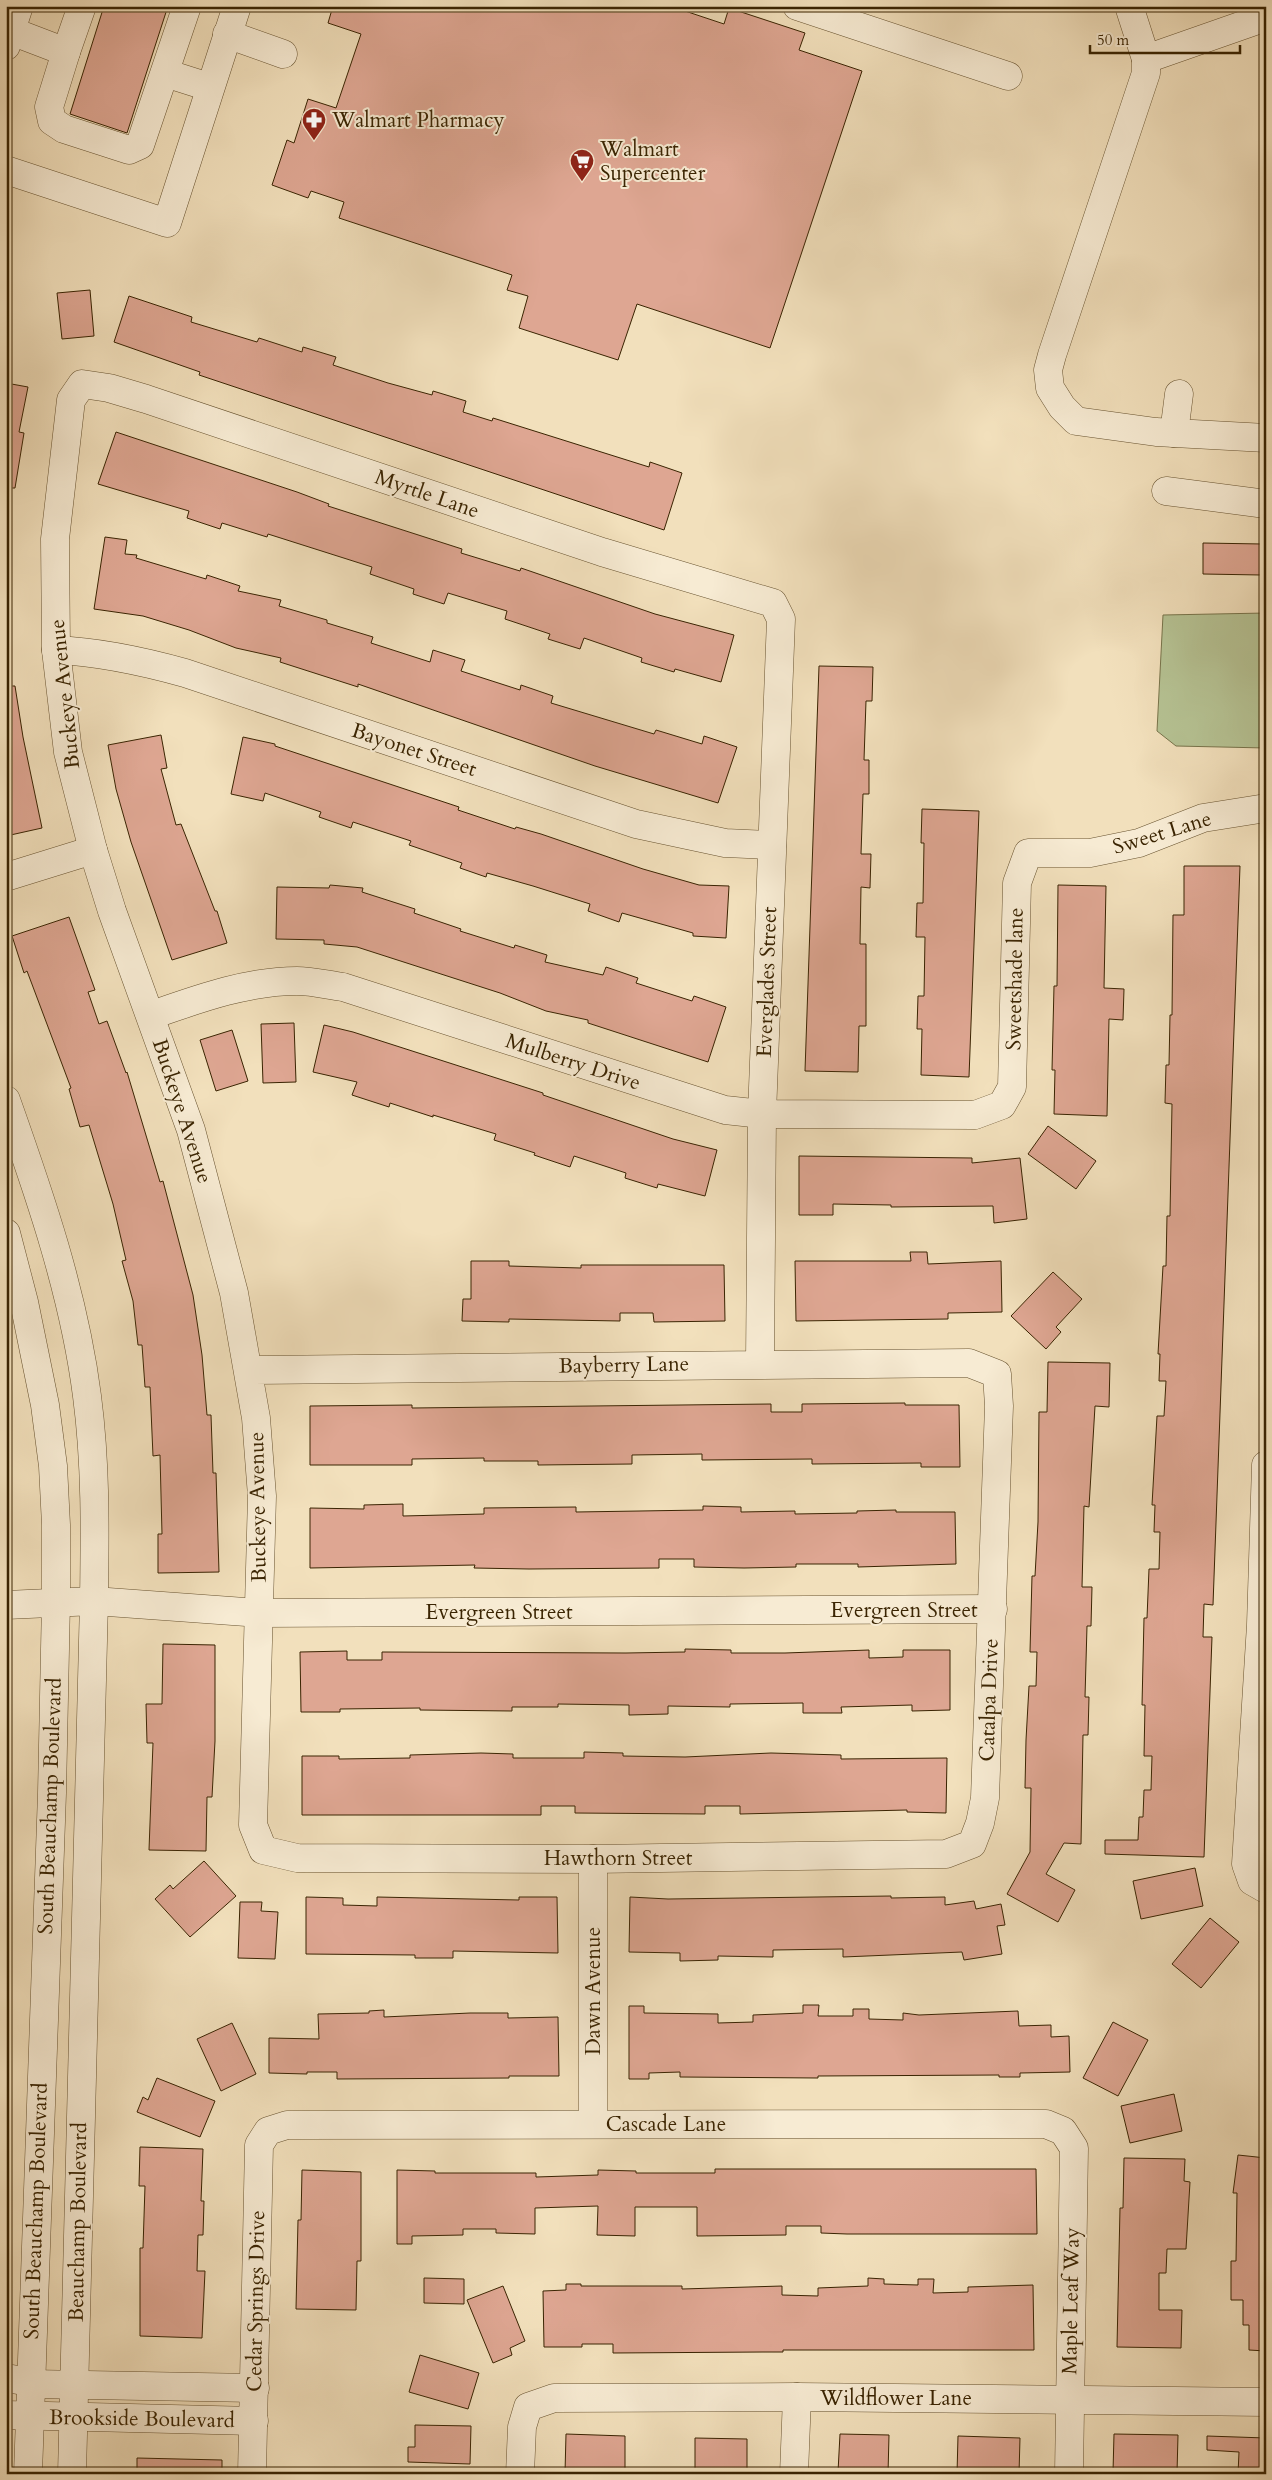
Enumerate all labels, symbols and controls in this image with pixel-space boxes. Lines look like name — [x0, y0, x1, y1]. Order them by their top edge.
scale bar — [1090, 22, 1240, 54]
text: 50 m — [1097, 30, 1129, 50]
place label: Walmart Pharmacy — [331, 106, 505, 135]
pharmacy icon: Walmart Pharmacy — [301, 107, 327, 141]
place label: Walmart Supercenter — [599, 135, 706, 188]
supermarket icon: Walmart Supercenter — [569, 148, 595, 182]
street label: Myrtle Lane — [371, 463, 483, 525]
street label: Buckeye Avenue — [43, 618, 87, 770]
street label: Bayonet Street — [348, 716, 481, 784]
street label: Sweet Lane — [1109, 804, 1215, 862]
street label: Everglades Street — [750, 906, 784, 1058]
street label: Sweetshade lane — [999, 907, 1031, 1051]
street label: Mulberry Drive — [502, 1027, 644, 1097]
street label: Buckeye Avenue — [145, 1035, 219, 1187]
street label: Bayberry Lane — [558, 1349, 690, 1381]
street label: Buckeye Avenue — [242, 1431, 274, 1583]
street label: Evergreen Street — [830, 1596, 978, 1625]
street label: Evergreen Street — [425, 1598, 573, 1627]
street label: Catalpa Drive — [972, 1638, 1006, 1762]
street label: South Beauchamp Boulevard — [31, 1677, 69, 1935]
street label: Hawthorn Street — [544, 1844, 693, 1873]
street label: Dawn Avenue — [579, 1927, 608, 2055]
street label: South Beauchamp Boulevard — [17, 2082, 55, 2340]
street label: Cascade Lane — [606, 2110, 726, 2139]
street label: Beauchamp Boulevard — [62, 2122, 94, 2322]
street label: Cedar Springs Drive — [240, 2210, 272, 2392]
street label: Maple Leaf Way — [1055, 2227, 1087, 2375]
street label: Wildflower Lane — [819, 2384, 972, 2413]
street label: Brookside Boulevard — [49, 2403, 235, 2435]

